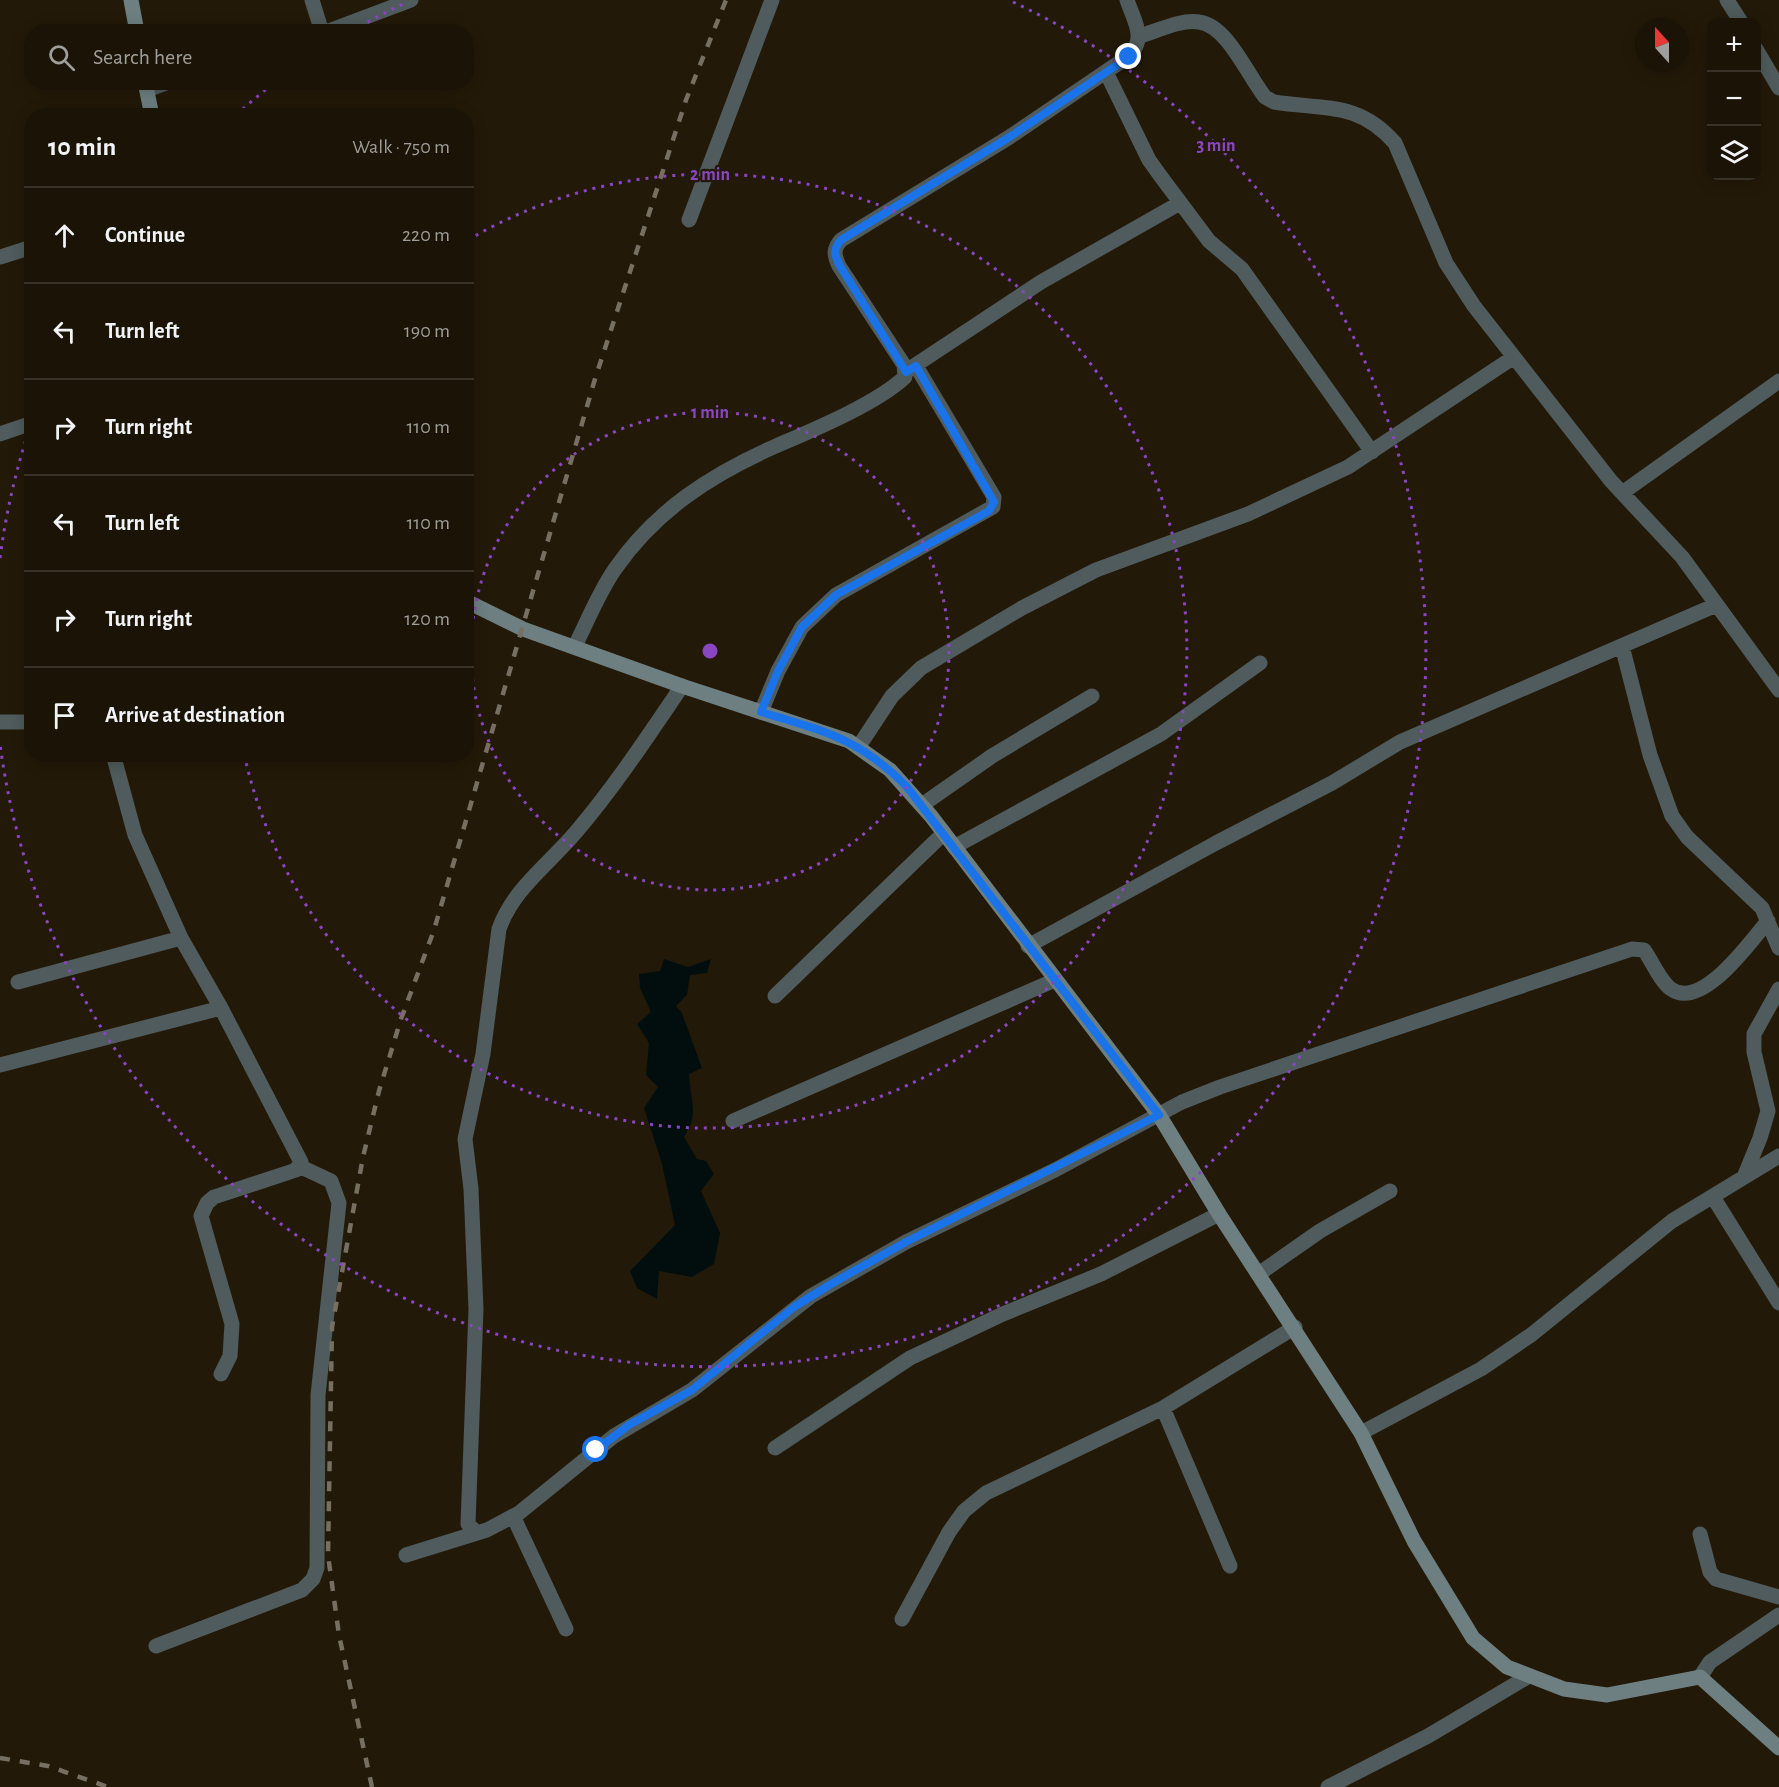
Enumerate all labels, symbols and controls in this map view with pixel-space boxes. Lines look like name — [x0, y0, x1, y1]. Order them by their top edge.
north arrow — [1635, 18, 1689, 72]
map controls — [1707, 18, 1761, 180]
button: + — [1707, 18, 1761, 72]
search box — [24, 24, 474, 90]
icon: search — [45, 41, 78, 74]
route end — [1115, 43, 1141, 69]
text: Search here — [93, 46, 192, 68]
button: − — [1707, 72, 1761, 126]
button: layers — [1707, 126, 1761, 180]
text: 10 min — [48, 134, 116, 160]
text: Walk · 750 m — [352, 137, 450, 157]
text: 3 min — [1196, 137, 1236, 155]
text: 2 min — [690, 166, 730, 184]
icon: ahead — [48, 219, 81, 252]
text: Continue — [105, 224, 185, 246]
text: 220 m — [402, 225, 450, 245]
icon: left — [48, 315, 81, 348]
text: Turn left — [105, 320, 179, 342]
text: 190 m — [404, 321, 450, 341]
text: 1 min — [691, 404, 729, 422]
icon: right — [48, 411, 81, 444]
text: Turn right — [105, 416, 192, 438]
text: 110 m — [406, 417, 450, 437]
icon: left — [48, 507, 81, 540]
text: Turn left — [105, 512, 179, 534]
text: 110 m — [406, 513, 450, 533]
icon: right — [48, 603, 81, 636]
text: Turn right — [105, 608, 192, 630]
text: 120 m — [404, 609, 450, 629]
centre of rings — [700, 641, 720, 661]
icon: arrive — [48, 699, 81, 732]
text: Arrive at destination — [105, 704, 285, 726]
route start — [582, 1436, 608, 1462]

